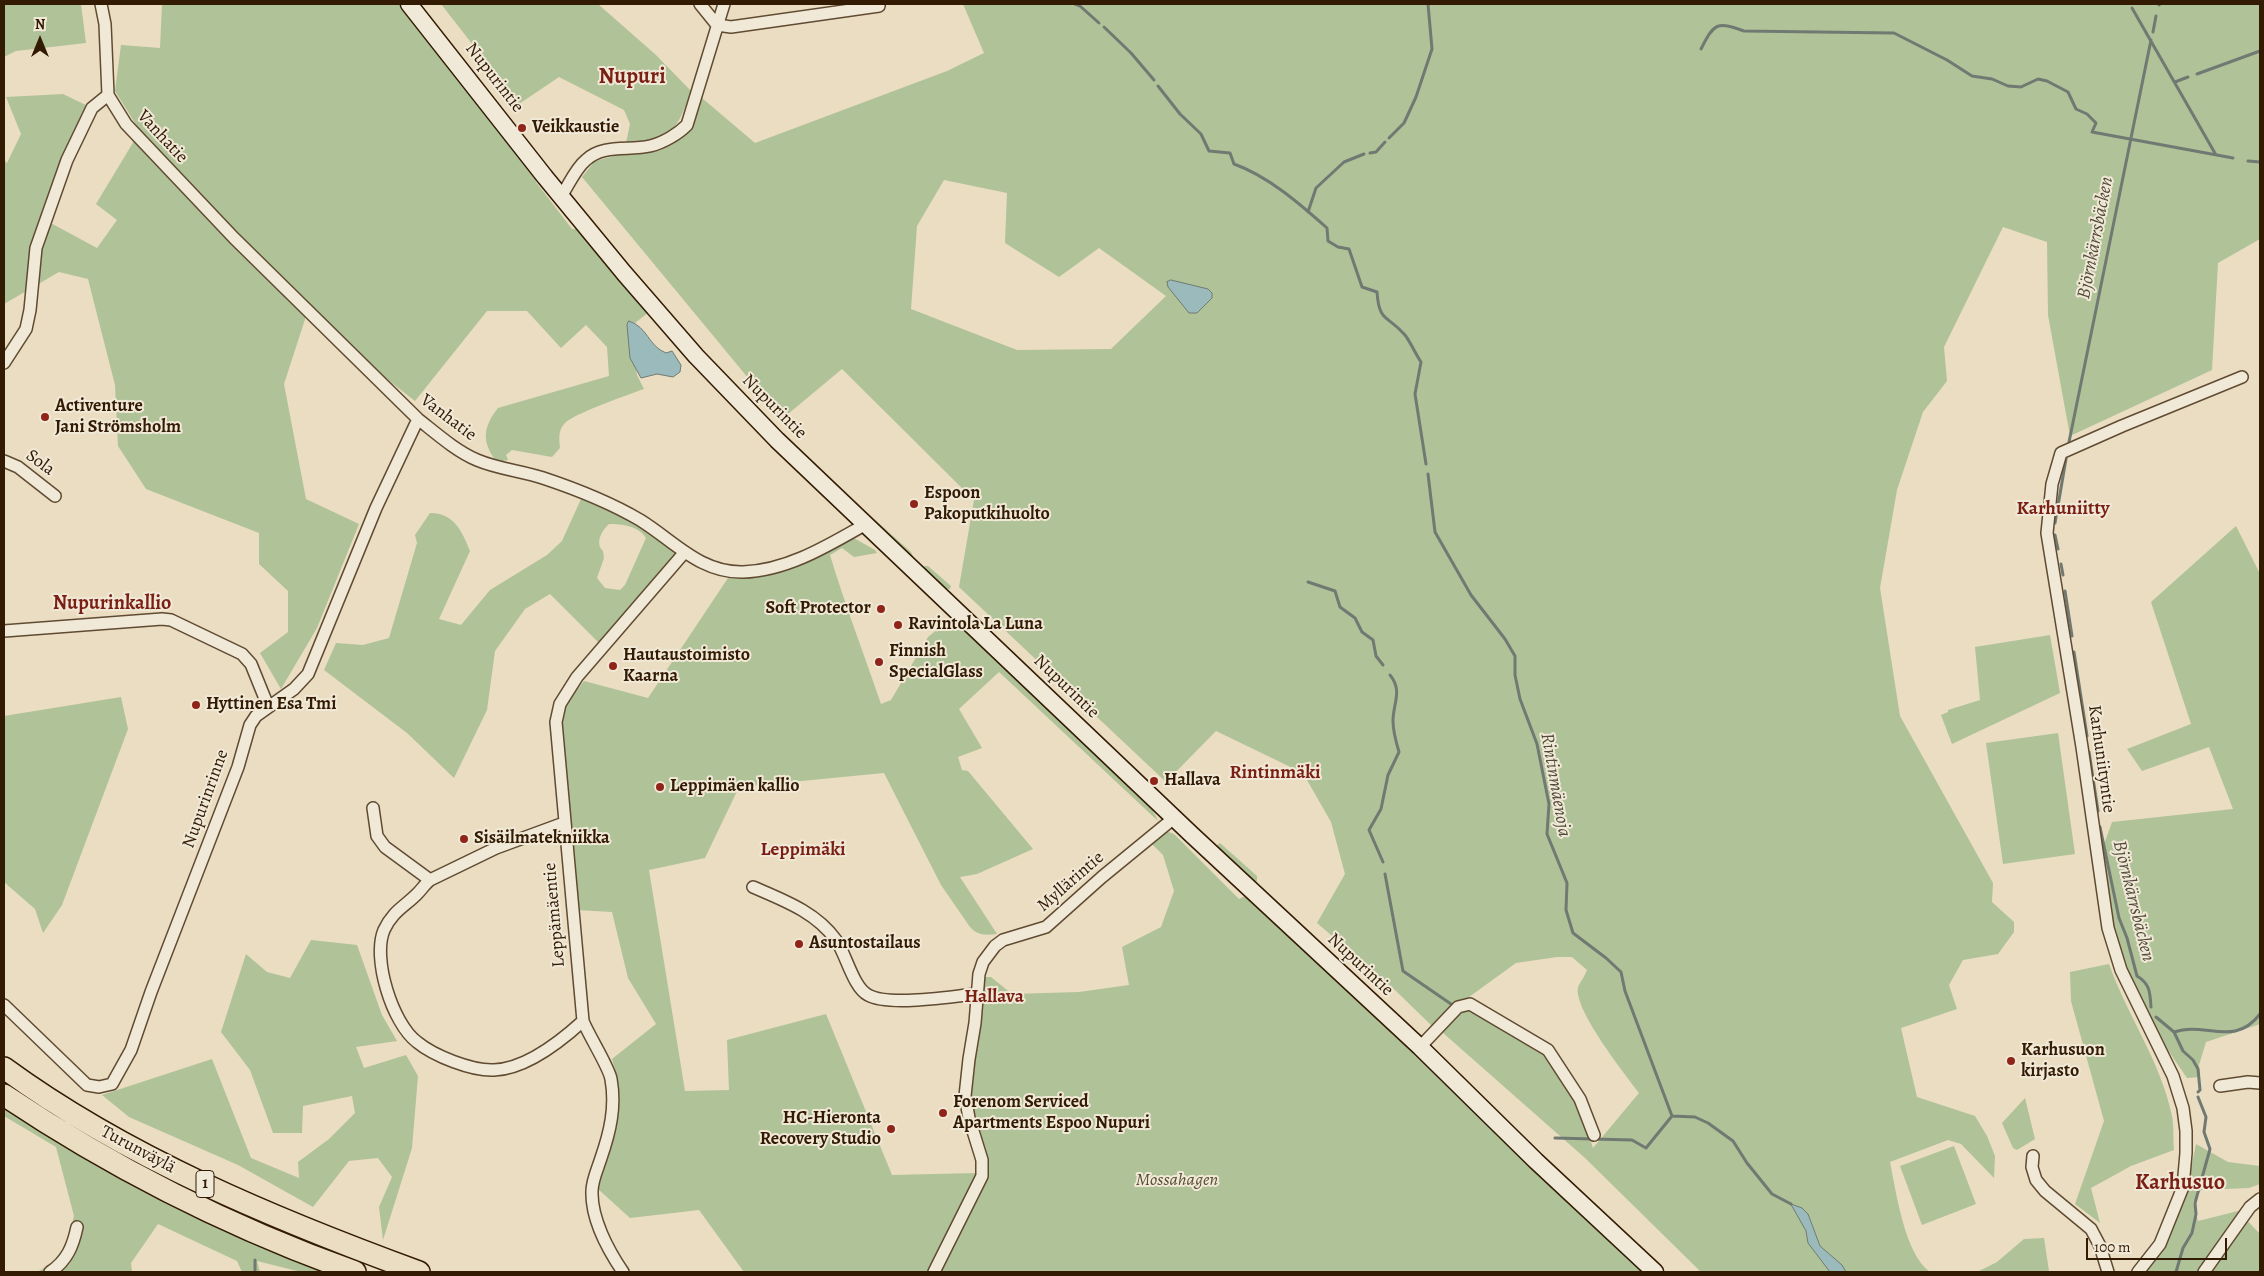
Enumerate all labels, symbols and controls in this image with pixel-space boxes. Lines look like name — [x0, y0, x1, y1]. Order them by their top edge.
north arrow — [15, 15, 65, 65]
text: N — [35, 15, 45, 34]
street label: Nupurintie — [460, 39, 528, 117]
district label: Nupuri — [598, 65, 666, 91]
street label: Vanhatie — [132, 106, 192, 168]
place label: Veikkaustie — [532, 117, 619, 139]
marker: Veikkaustie — [516, 122, 528, 134]
water label: Björnkärrsbäcken — [2073, 175, 2119, 301]
street label: Nupurintie — [737, 370, 811, 444]
street label: Vanhatie — [416, 390, 480, 446]
place label: Activenture Jani Strömsholm — [55, 396, 181, 438]
marker: Activenture Jani Strömsholm — [39, 411, 51, 423]
street label: Sola — [21, 445, 59, 481]
place label: Espoon Pakoputkihuolto — [924, 483, 1050, 526]
marker: Espoon Pakoputkihuolto — [908, 498, 920, 510]
district label: Karhuniitty — [2016, 498, 2110, 520]
district label: Nupurinkallio — [53, 592, 171, 616]
place label: Soft Protector — [766, 598, 871, 620]
marker: Soft Protector — [875, 603, 887, 615]
place label: Ravintola La Luna — [908, 614, 1043, 636]
marker: Ravintola La Luna — [892, 619, 904, 631]
place label: Finnish SpecialGlass — [889, 641, 983, 684]
place label: Hautaustoimisto Kaarna — [623, 645, 750, 688]
street label: Nupurintie — [1029, 650, 1103, 724]
marker: Finnish SpecialGlass — [873, 656, 885, 668]
marker: Hautaustoimisto Kaarna — [607, 660, 619, 672]
place label: Hyttinen Esa Tmi — [206, 694, 336, 716]
marker: Hyttinen Esa Tmi — [190, 699, 202, 711]
street label: Karhuniityntie — [2083, 704, 2119, 814]
water label: Rintinmäenoja — [1535, 731, 1575, 839]
street label: Nupurinrinne — [178, 747, 234, 851]
district label: Rintinmäki — [1229, 762, 1321, 784]
place label: Hallava — [1164, 770, 1221, 792]
marker: Hallava — [1148, 775, 1160, 787]
place label: Leppimäen kallio — [670, 776, 799, 798]
marker: Leppimäen kallio — [654, 781, 666, 793]
place label: Sisäilmatekniikka — [474, 828, 610, 850]
marker: Sisäilmatekniikka — [458, 833, 470, 845]
water label: Björnkärrsbäcken — [2107, 838, 2159, 964]
district label: Leppimäki — [760, 839, 846, 861]
street label: Myllärintie — [1033, 847, 1109, 917]
street label: Leppämäentie — [540, 862, 570, 968]
street label: Nupurintie — [1322, 929, 1398, 1001]
place label: Asuntostailaus — [809, 933, 921, 955]
marker: Asuntostailaus — [793, 938, 805, 950]
district label: Hallava — [964, 986, 1024, 1008]
place label: Karhusuon kirjasto — [2021, 1040, 2105, 1082]
marker: Karhusuon kirjasto — [2005, 1055, 2017, 1067]
place label: Forenom Serviced Apartments Espoo Nupuri — [953, 1092, 1150, 1134]
marker: Forenom Serviced Apartments Espoo Nupuri — [937, 1107, 949, 1119]
place label: HC-Hieronta Recovery Studio — [760, 1108, 881, 1150]
street label: Turunväylä — [97, 1121, 179, 1179]
marker: HC-Hieronta Recovery Studio — [885, 1123, 897, 1135]
road number: 1 — [196, 1170, 214, 1198]
park label: Mossahagen — [1136, 1170, 1218, 1192]
district label: Karhusuo — [2135, 1171, 2225, 1197]
scale bar — [2089, 1228, 2230, 1260]
text: 100 m — [2094, 1237, 2131, 1257]

